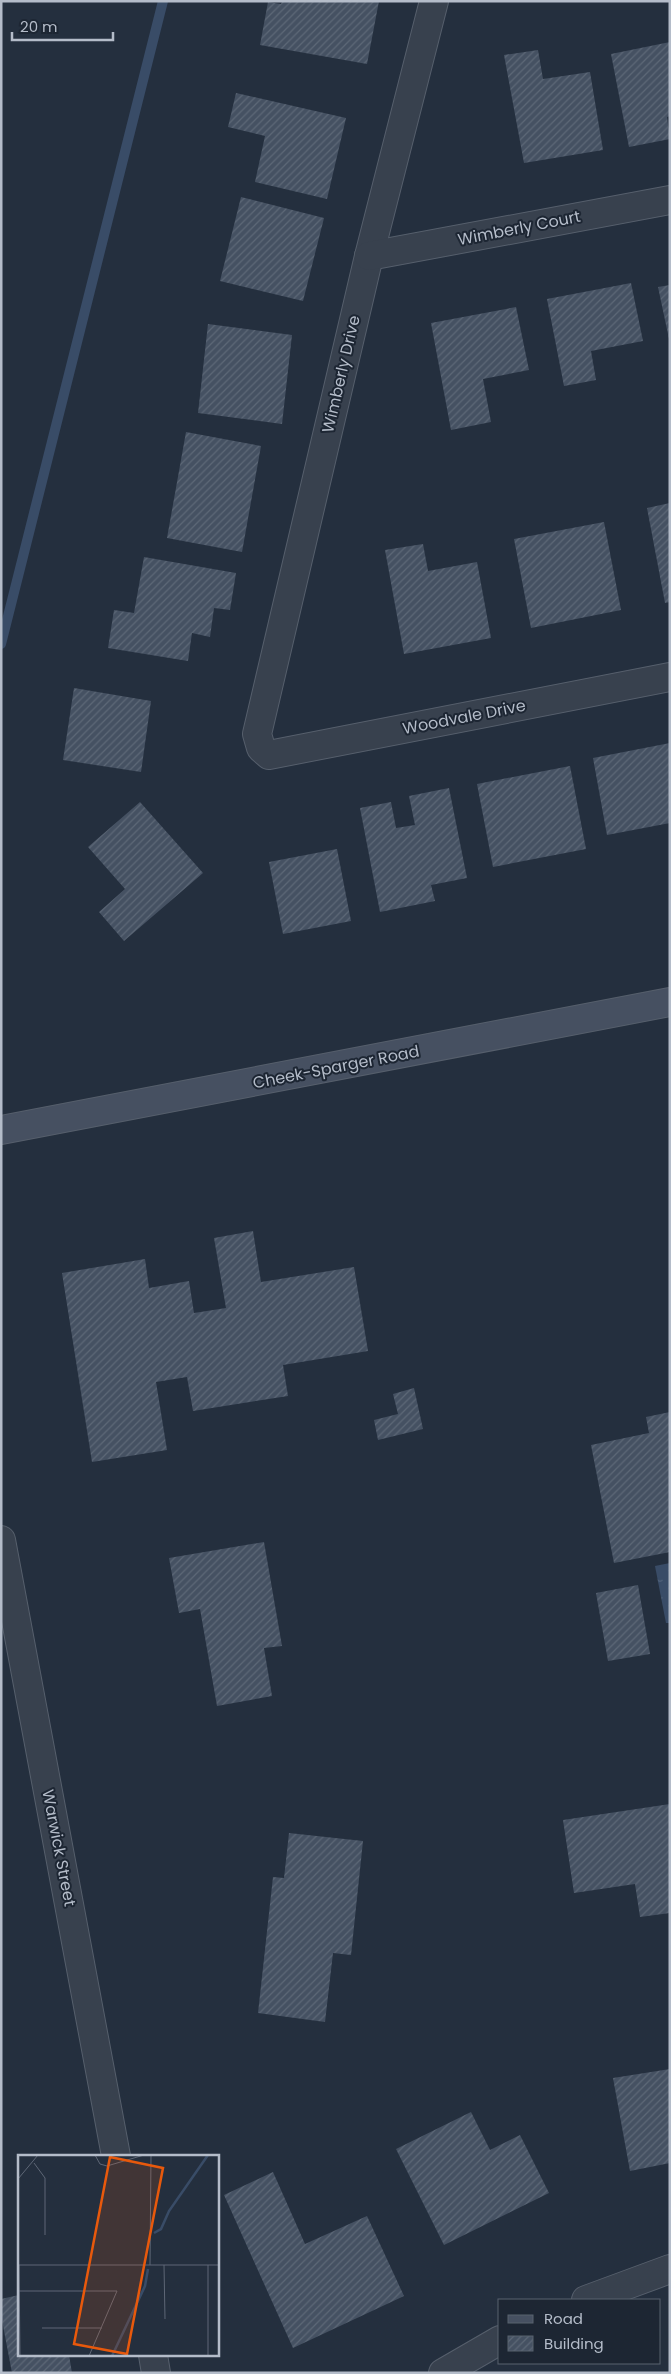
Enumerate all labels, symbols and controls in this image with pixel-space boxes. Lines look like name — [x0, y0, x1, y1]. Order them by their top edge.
scale bar — [12, 10, 114, 42]
text: 20 m — [20, 16, 58, 37]
street label: Wimberly Court — [456, 205, 583, 251]
street label: Wimberly Drive — [316, 313, 366, 435]
street label: Woodvale Drive — [400, 694, 528, 740]
street label: Cheek-Sparger Road — [251, 1040, 421, 1094]
street label: Warwick Street — [36, 1788, 82, 1909]
inset map — [18, 2155, 219, 2356]
legend — [498, 2299, 661, 2364]
text: Road — [544, 2308, 583, 2329]
text: Building — [544, 2333, 604, 2354]

